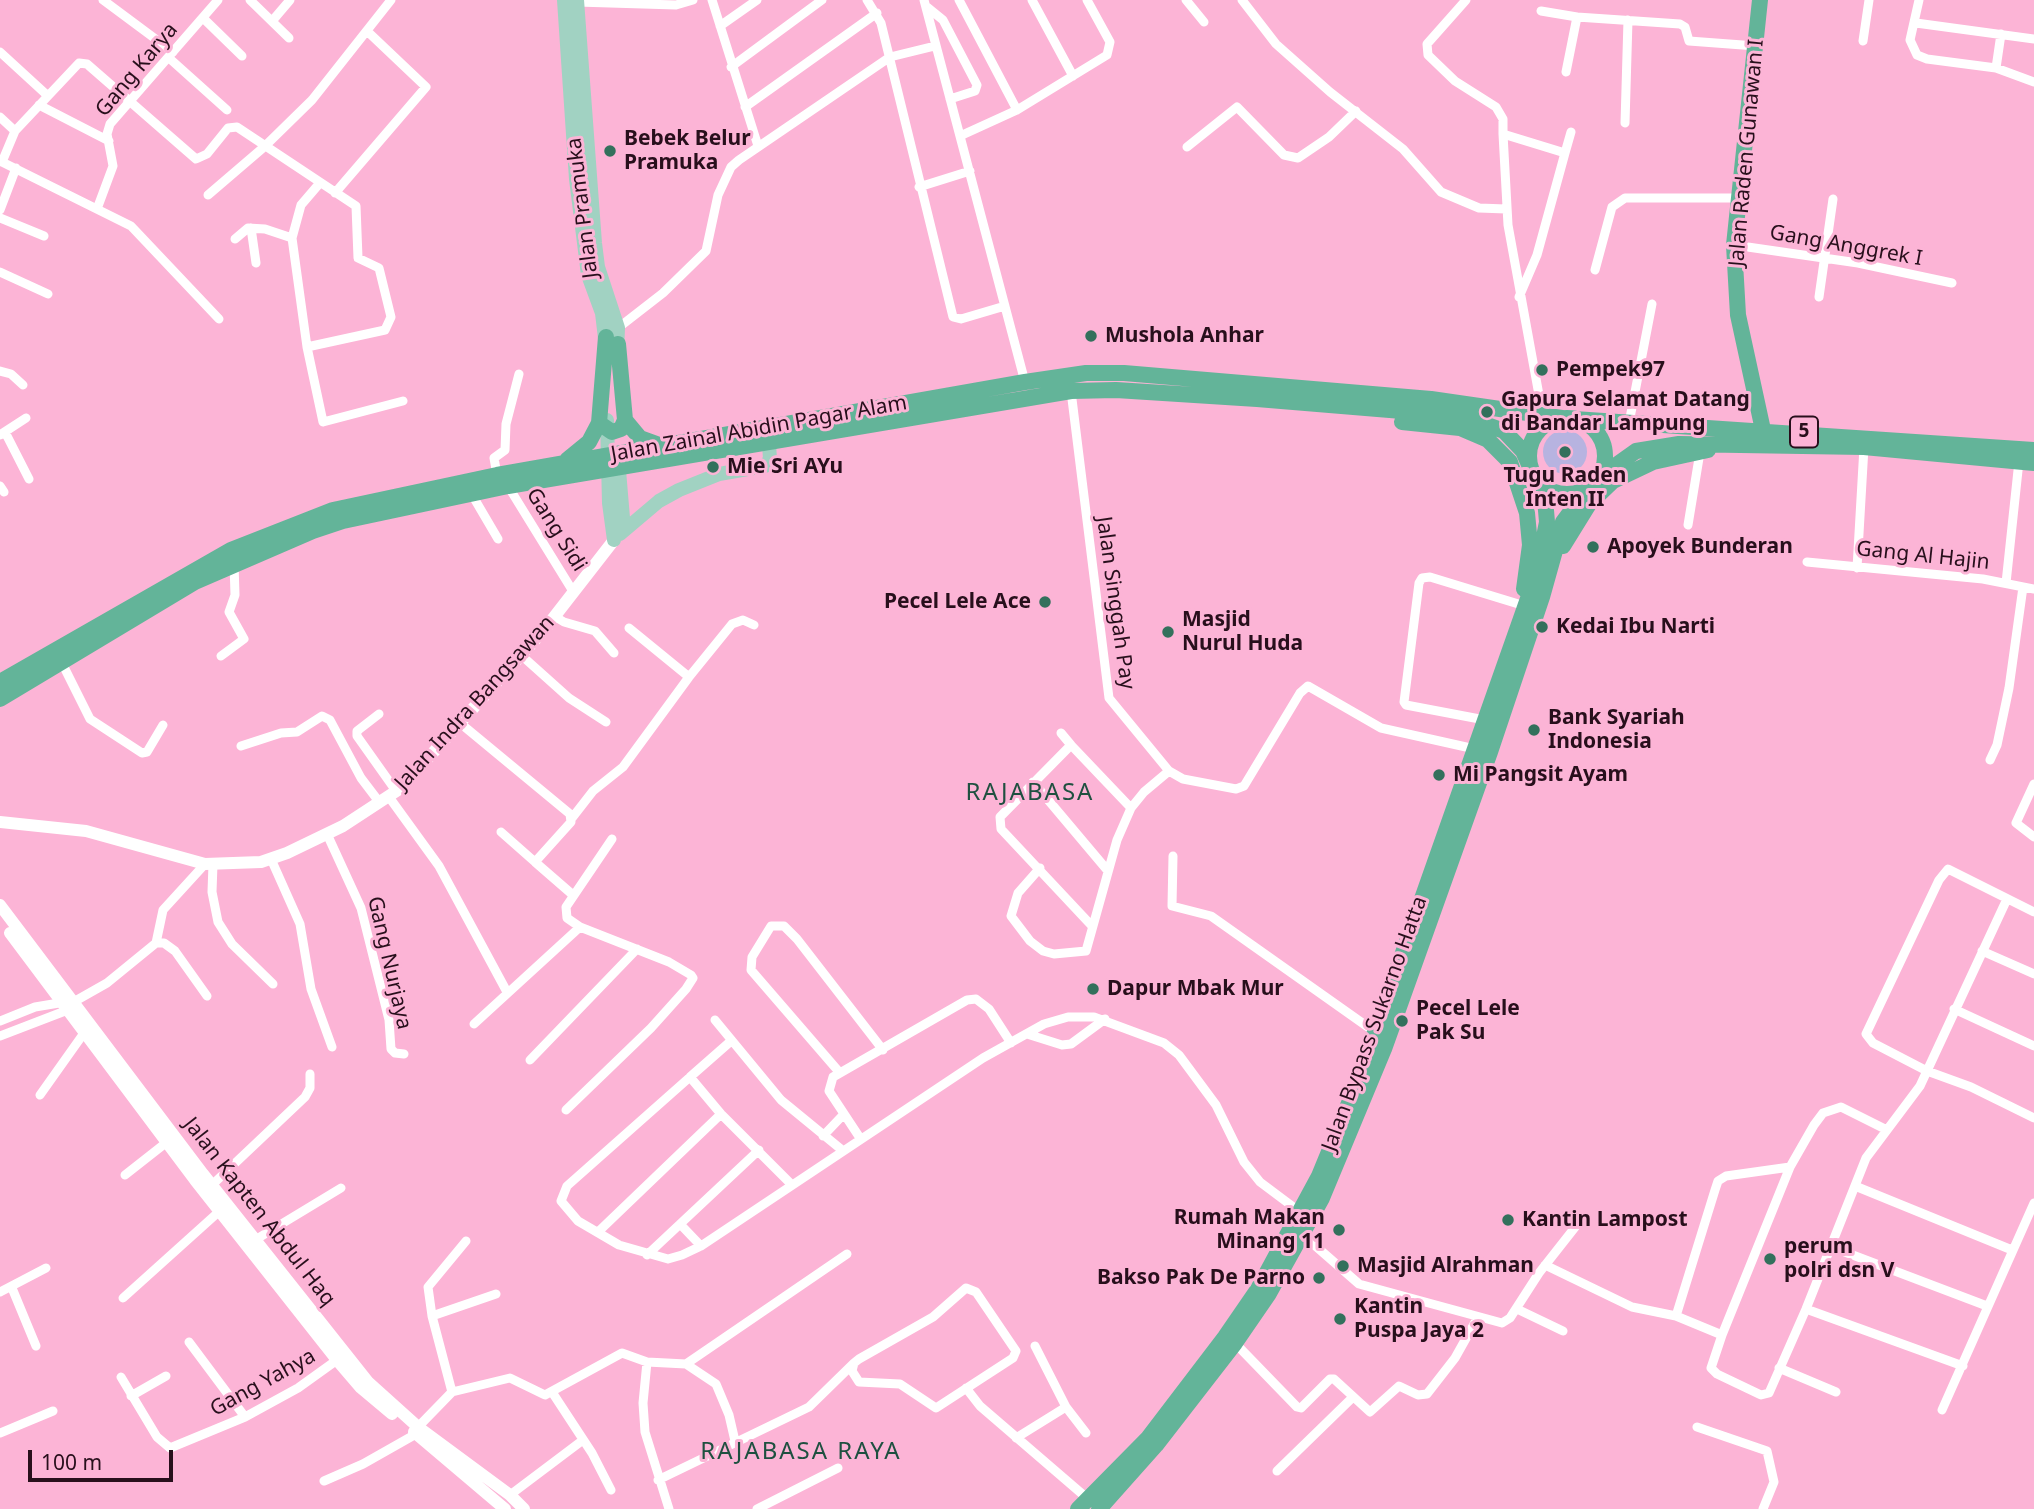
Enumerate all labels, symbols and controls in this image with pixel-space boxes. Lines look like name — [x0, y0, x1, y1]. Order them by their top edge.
street label: Gang Karya — [91, 18, 183, 122]
street label: Jalan Raden Gunawan I — [1725, 38, 1769, 268]
place label: Bebek Belur Pramuka — [624, 126, 751, 176]
street label: Jalan Pramuka — [562, 136, 604, 280]
marker: Bebek Belur Pramuka — [602, 143, 618, 159]
street label: Gang Anggrek I — [1768, 220, 1924, 272]
place label: Mushola Anhar — [1105, 323, 1264, 349]
marker: Mushola Anhar — [1083, 328, 1099, 344]
place label: Pempek97 — [1556, 357, 1665, 383]
marker: Pempek97 — [1534, 362, 1550, 378]
place label: Gapura Selamat Datang di Bandar Lampung — [1501, 387, 1750, 437]
street label: Jalan Zainal Abidin Pagar Alam — [609, 391, 909, 467]
marker: Gapura Selamat Datang di Bandar Lampung — [1479, 404, 1495, 420]
road number: 5 — [1790, 416, 1818, 448]
marker: Tugu Raden Inten II — [1557, 444, 1573, 460]
place label: Mie Sri AYu — [727, 454, 843, 480]
marker: Mie Sri AYu — [705, 459, 721, 475]
place label: Tugu Raden Inten II — [1504, 463, 1626, 513]
street label: Gang Sidi — [520, 484, 592, 576]
street label: Jalan Singgah Pay — [1090, 515, 1140, 691]
place label: Apoyek Bunderan — [1607, 534, 1793, 560]
street label: Gang Al Hajin — [1855, 536, 1991, 576]
marker: Apoyek Bunderan — [1585, 539, 1601, 555]
place label: Pecel Lele Ace — [884, 589, 1031, 615]
marker: Pecel Lele Ace — [1037, 594, 1053, 610]
place label: Masjid Nurul Huda — [1182, 607, 1303, 657]
street label: Jalan Indra Bangsawan — [390, 611, 560, 795]
place label: Kedai Ibu Narti — [1556, 614, 1715, 640]
marker: Kedai Ibu Narti — [1534, 619, 1550, 635]
marker: Masjid Nurul Huda — [1160, 624, 1176, 640]
place label: Bank Syariah Indonesia — [1548, 705, 1685, 755]
marker: Bank Syariah Indonesia — [1526, 722, 1542, 738]
place label: Mi Pangsit Ayam — [1453, 762, 1628, 788]
marker: Mi Pangsit Ayam — [1431, 767, 1447, 783]
district label: RAJABASA — [967, 779, 1093, 807]
street label: Jalan Bypass Sukarno Hatta — [1317, 893, 1433, 1155]
street label: Gang Nurjaya — [361, 894, 417, 1032]
place label: Dapur Mbak Mur — [1107, 976, 1284, 1002]
marker: Dapur Mbak Mur — [1085, 981, 1101, 997]
place label: Pecel Lele Pak Su — [1416, 996, 1520, 1046]
marker: Pecel Lele Pak Su — [1394, 1013, 1410, 1029]
street label: Jalan Kapten Abdul Haq — [178, 1113, 340, 1311]
place label: Rumah Makan Minang 11 — [1174, 1205, 1325, 1255]
place label: Kantin Lampost — [1522, 1207, 1688, 1233]
marker: Kantin Lampost — [1500, 1212, 1516, 1228]
marker: Rumah Makan Minang 11 — [1331, 1222, 1347, 1238]
place label: perum polri dsn V — [1784, 1234, 1894, 1284]
marker: perum polri dsn V — [1762, 1251, 1778, 1267]
place label: Masjid Alrahman — [1357, 1253, 1534, 1279]
marker: Masjid Alrahman — [1335, 1258, 1351, 1274]
place label: Bakso Pak De Parno — [1097, 1265, 1305, 1291]
marker: Bakso Pak De Parno — [1311, 1270, 1327, 1286]
place label: Kantin Puspa Jaya 2 — [1354, 1294, 1484, 1344]
marker: Kantin Puspa Jaya 2 — [1332, 1311, 1348, 1327]
street label: Gang Yahya — [206, 1344, 320, 1422]
scale bar — [32, 1436, 177, 1480]
district label: RAJABASA RAYA — [702, 1438, 900, 1466]
text: 100 m — [41, 1448, 102, 1476]

